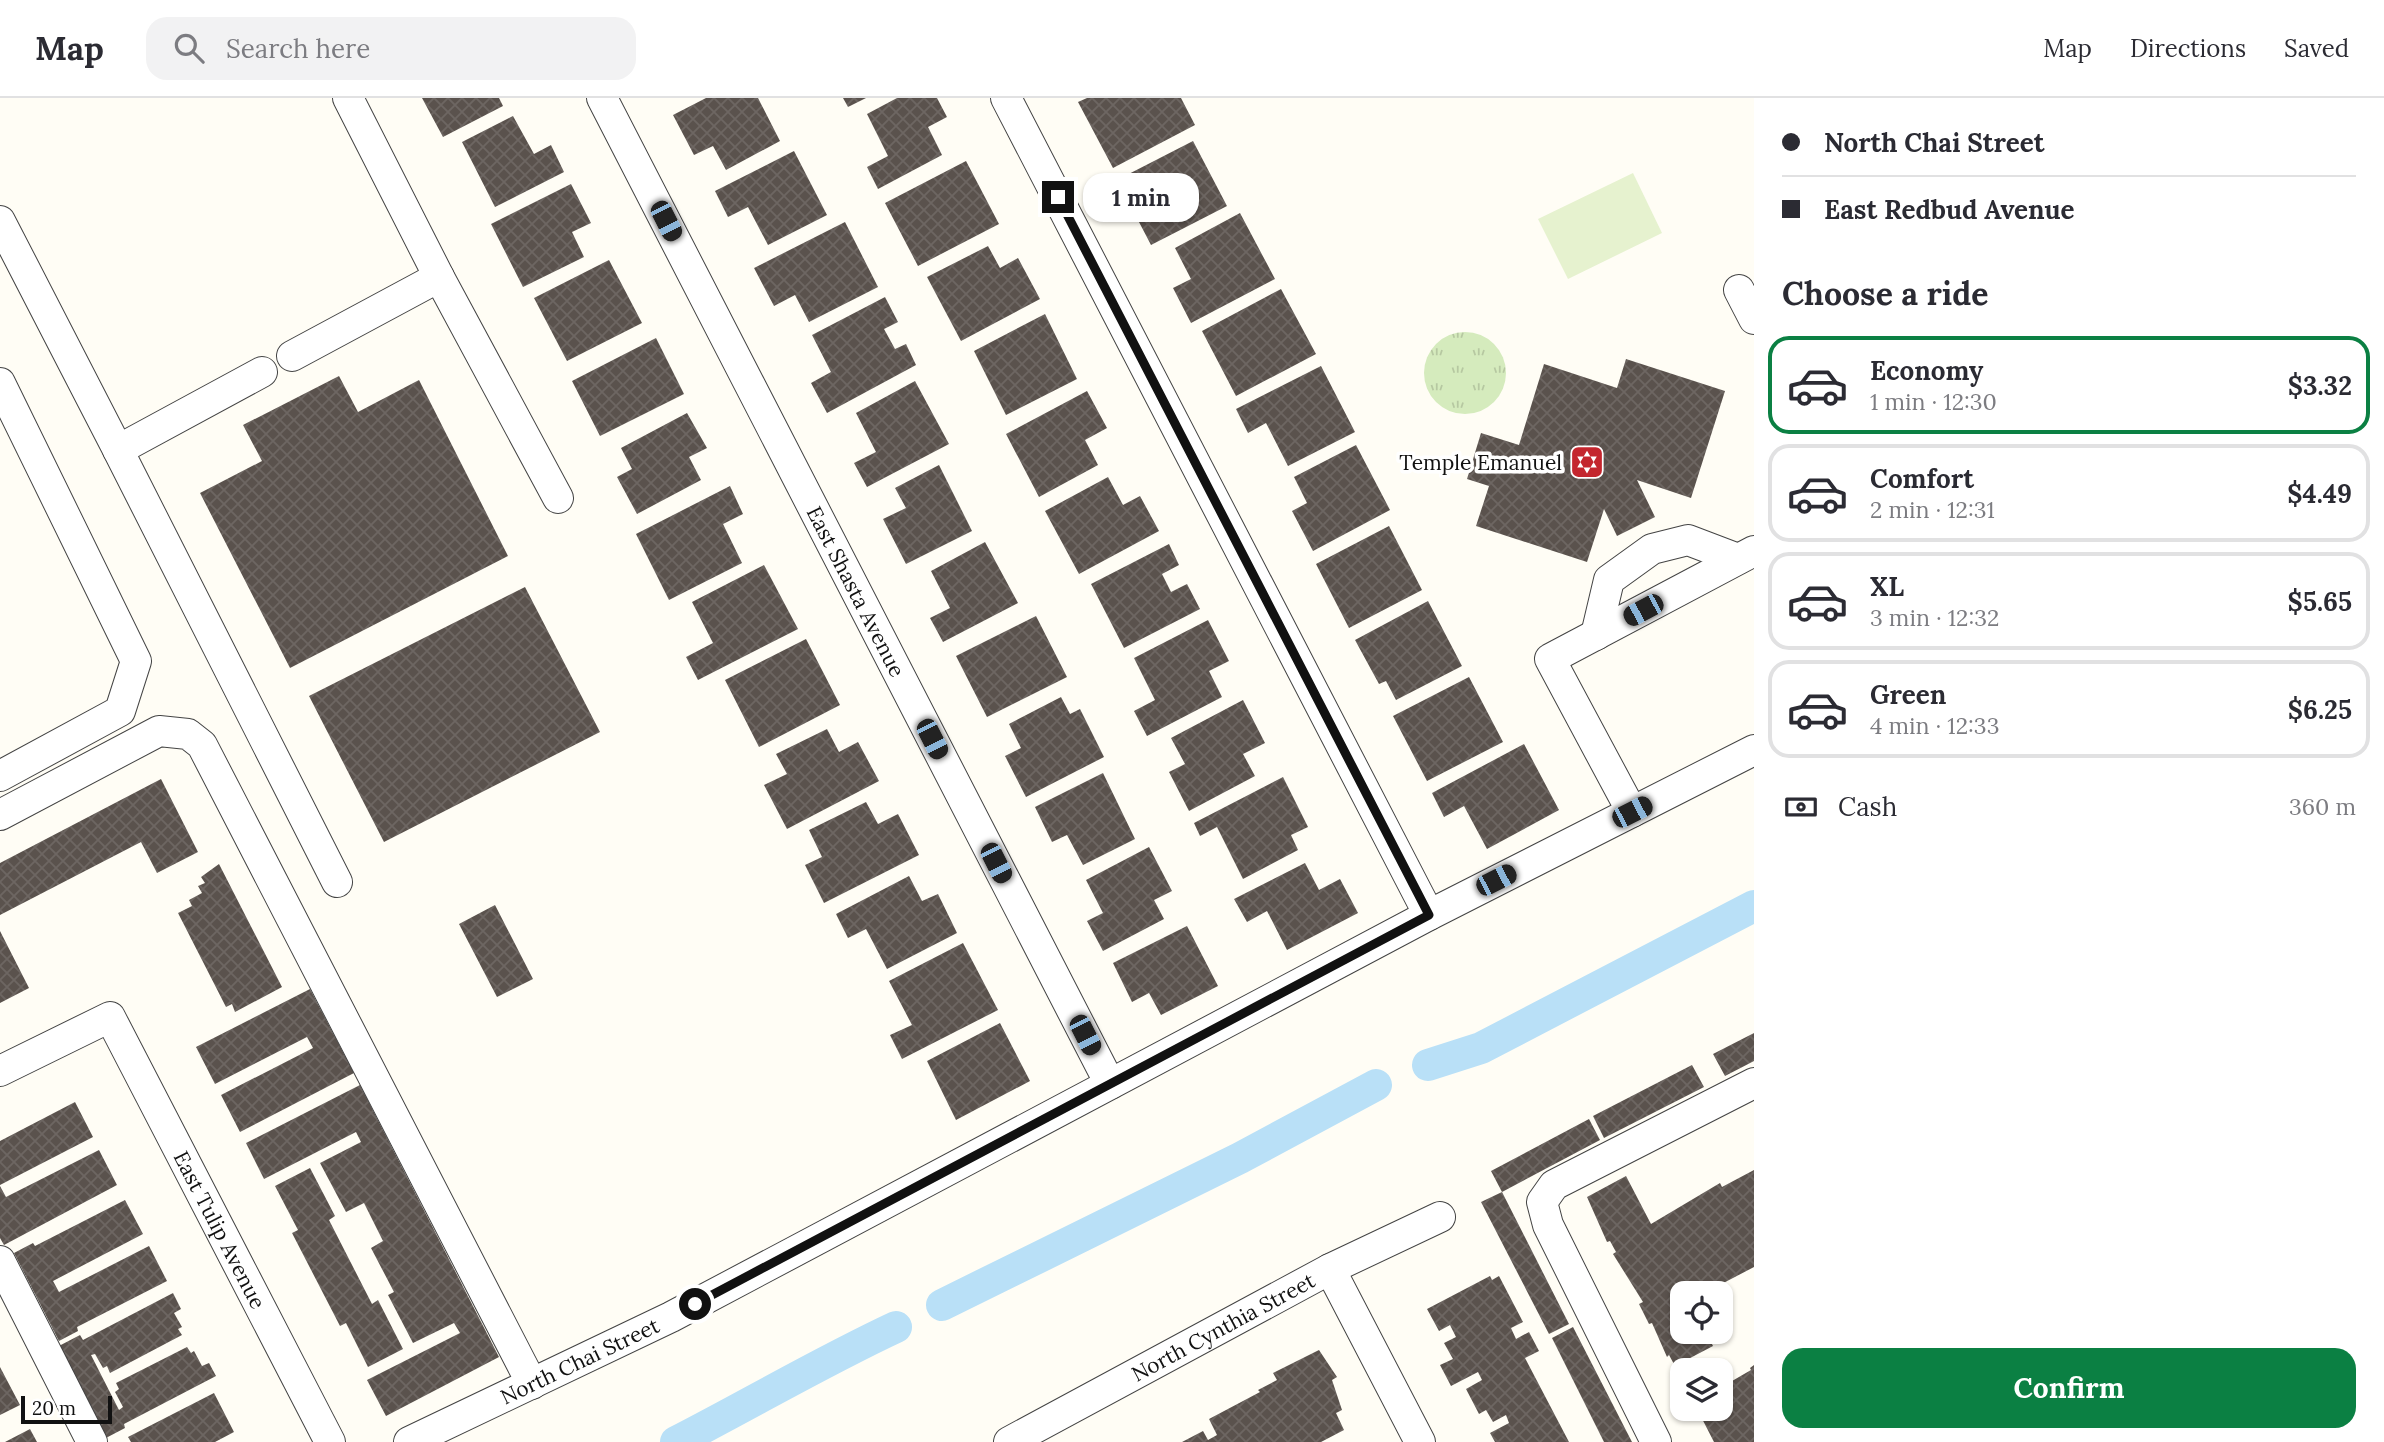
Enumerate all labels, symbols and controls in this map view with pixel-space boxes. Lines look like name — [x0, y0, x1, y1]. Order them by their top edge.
search box — [146, 17, 636, 80]
text: Map — [35, 27, 104, 69]
icon: search — [170, 29, 208, 67]
text: Search here — [226, 32, 370, 65]
text: Map — [2043, 33, 2092, 64]
text: Directions — [2130, 33, 2246, 64]
text: Saved — [2284, 33, 2349, 64]
text: North Chai Street — [1824, 126, 2044, 159]
callout: 1 min — [1082, 172, 1198, 222]
route end — [1042, 181, 1074, 213]
text: 1 min — [1112, 183, 1170, 212]
text: East Redbud Avenue — [1824, 193, 2075, 226]
car — [648, 198, 685, 244]
text: Choose a ride — [1782, 273, 1989, 314]
icon: car — [1786, 354, 1849, 417]
text: Economy — [1870, 354, 1983, 387]
text: $3.32 — [2288, 369, 2352, 402]
text: 1 min · 12:30 — [1870, 387, 1997, 416]
synagogue icon: Temple Emanuel — [1568, 443, 1606, 481]
place label: Temple Emanuel — [1399, 449, 1562, 476]
icon: car — [1786, 462, 1849, 525]
text: Comfort — [1870, 462, 1974, 495]
text: $4.49 — [2287, 477, 2352, 510]
text: 2 min · 12:31 — [1870, 495, 1995, 524]
street label: East Shasta Avenue — [801, 502, 911, 681]
icon: car — [1786, 570, 1849, 633]
text: XL — [1870, 570, 1904, 603]
text: $5.65 — [2288, 585, 2352, 618]
car — [1620, 591, 1667, 629]
text: 3 min · 12:32 — [1870, 603, 1999, 632]
icon: car — [1786, 678, 1849, 741]
text: Green — [1870, 678, 1946, 711]
text: $6.25 — [2288, 693, 2352, 726]
text: 4 min · 12:33 — [1870, 711, 1999, 740]
car — [914, 716, 951, 762]
icon: cash — [1782, 788, 1820, 826]
text: Cash — [1838, 790, 1897, 823]
text: 360 m — [2289, 792, 2356, 821]
car — [1609, 793, 1656, 831]
car — [978, 840, 1015, 886]
car — [1473, 861, 1520, 899]
car — [1067, 1012, 1104, 1058]
street label: East Tulip Avenue — [168, 1146, 272, 1313]
street label: North Cynthia Street — [1126, 1266, 1320, 1387]
map controls — [1670, 1281, 1733, 1421]
button: locate — [1670, 1281, 1733, 1344]
route start — [679, 1288, 711, 1320]
street label: North Chai Street — [496, 1311, 664, 1410]
button: Confirm — [1782, 1348, 2356, 1428]
button: layers — [1670, 1358, 1733, 1421]
scale bar — [21, 1393, 112, 1425]
text: 20 m — [32, 1396, 76, 1420]

